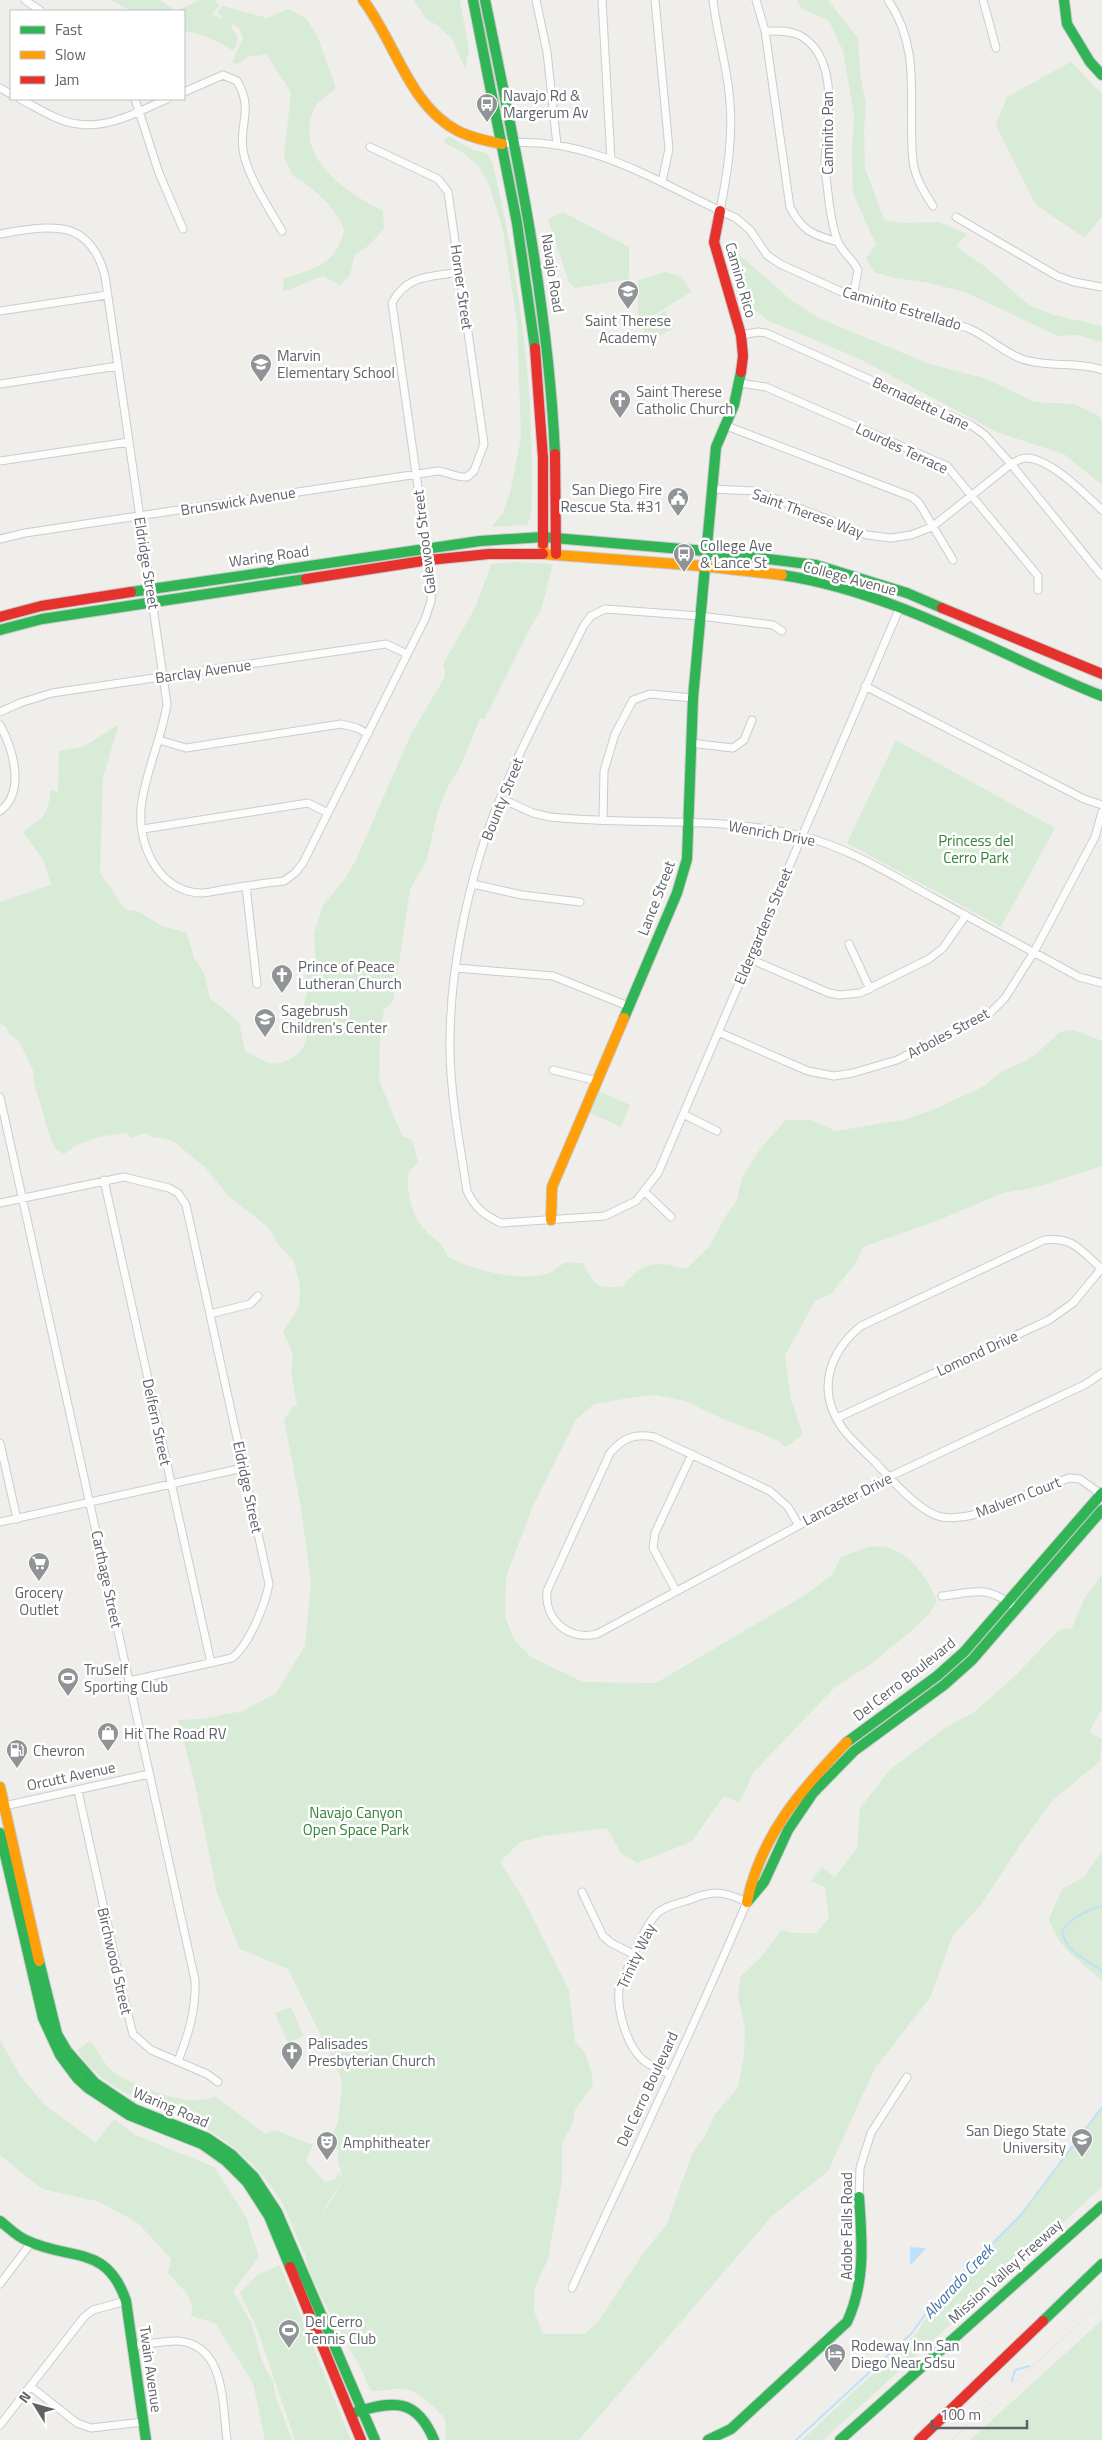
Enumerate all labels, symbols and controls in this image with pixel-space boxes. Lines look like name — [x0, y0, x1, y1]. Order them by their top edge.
legend — [10, 10, 185, 100]
text: Fast — [55, 18, 83, 41]
text: Slow — [55, 43, 86, 66]
text: Jam — [55, 68, 79, 91]
place label: Navajo Rd & Margerum Av — [503, 84, 588, 124]
street label: Caminito Pan — [816, 91, 839, 175]
bus stop icon: Navajo Rd & Margerum Av — [475, 92, 499, 123]
street label: Navajo Road — [535, 232, 571, 314]
street label: Camino Rico — [719, 239, 763, 321]
street label: Horner Street — [445, 243, 479, 332]
school or university icon: Saint Therese Academy — [616, 279, 640, 310]
street label: Caminito Estrellado — [840, 280, 964, 336]
place label: Saint Therese Academy — [585, 309, 671, 349]
place label: Marvin Elementary School — [277, 344, 395, 384]
school or university icon: Marvin Elementary School — [249, 352, 273, 383]
street label: Bernadette Lane — [869, 370, 973, 436]
place label: Saint Therese Catholic Church — [636, 380, 733, 420]
church icon: Saint Therese Catholic Church — [608, 388, 632, 419]
street label: Lourdes Terrace — [852, 416, 952, 480]
place label: San Diego Fire Rescue Sta. #31 — [560, 478, 662, 518]
street label: Brunswick Avenue — [179, 481, 297, 521]
street label: Saint Therese Way — [749, 482, 867, 544]
public building icon: San Diego Fire Rescue Sta. #31 — [666, 486, 690, 517]
street label: Galewood Street — [406, 488, 442, 595]
street label: Eldridge Street — [128, 515, 166, 612]
place label: College Ave & Lance St — [700, 534, 772, 574]
street label: Waring Road — [227, 539, 311, 573]
bus stop icon: College Ave & Lance St — [672, 542, 696, 573]
street label: College Avenue — [801, 554, 899, 602]
street label: Barclay Avenue — [154, 653, 252, 689]
street label: Bounty Street — [475, 753, 529, 844]
street label: Wenrich Drive — [727, 814, 817, 852]
park label: Princess del Cerro Park — [938, 829, 1014, 869]
street label: Lance Street — [631, 856, 681, 939]
street label: Eldergardens Street — [728, 863, 798, 988]
place label: Prince of Peace Lutheran Church — [298, 955, 402, 995]
church icon: Prince of Peace Lutheran Church — [270, 963, 294, 994]
place label: Sagebrush Children's Center — [281, 999, 387, 1039]
street label: Arboles Street — [903, 1001, 994, 1064]
school or university icon: Sagebrush Children's Center — [253, 1007, 277, 1038]
street label: Lomond Drive — [932, 1324, 1022, 1382]
street label: Delfern Street — [137, 1376, 178, 1468]
street label: Eldridge Street — [227, 1439, 269, 1536]
street label: Lancaster Drive — [798, 1467, 896, 1531]
street label: Malvern Court — [972, 1470, 1064, 1524]
street label: Carthage Street — [85, 1528, 129, 1631]
supermarket icon: Grocery Outlet — [27, 1551, 51, 1582]
place label: Grocery Outlet — [15, 1581, 63, 1621]
street label: Del Cerro Boulevard — [848, 1632, 960, 1726]
place label: TruSelf Sporting Club — [84, 1658, 168, 1698]
sports icon: TruSelf Sporting Club — [56, 1666, 80, 1697]
shop icon: Hit The Road RV — [96, 1721, 120, 1752]
place label: Hit The Road RV — [124, 1722, 227, 1745]
fuel station icon: Chevron — [5, 1738, 29, 1769]
place label: Chevron — [33, 1739, 85, 1762]
street label: Orcutt Avenue — [24, 1755, 118, 1797]
park label: Navajo Canyon Open Space Park — [303, 1801, 409, 1841]
street label: Birchwood Street — [92, 1905, 139, 2017]
street label: Trinity Way — [611, 1919, 661, 1993]
street label: Del Cerro Boulevard — [610, 2028, 684, 2150]
place label: Palisades Presbyterian Church — [308, 2032, 436, 2072]
church icon: Palisades Presbyterian Church — [280, 2040, 304, 2071]
street label: Waring Road — [129, 2081, 213, 2133]
place label: San Diego State University — [966, 2119, 1066, 2159]
school or university icon: San Diego State University — [1070, 2127, 1094, 2158]
theatre icon: Amphitheater — [315, 2130, 339, 2161]
place label: Amphitheater — [343, 2131, 430, 2154]
street label: Adobe Falls Road — [835, 2172, 858, 2280]
street label: Mission Valley Freeway — [943, 2213, 1067, 2329]
water label: Alvarado Creek — [917, 2237, 1000, 2324]
place label: Del Cerro Tennis Club — [305, 2310, 376, 2350]
sports icon: Del Cerro Tennis Club — [277, 2318, 301, 2349]
street label: Twain Avenue — [134, 2324, 168, 2414]
place label: Rodeway Inn San Diego Near Sdsu — [851, 2334, 960, 2374]
hotel icon: Rodeway Inn San Diego Near Sdsu — [823, 2342, 847, 2373]
north arrow — [10, 2380, 60, 2430]
text: N — [13, 2387, 36, 2407]
scale bar — [932, 2398, 1027, 2430]
text: 100 m — [940, 2403, 981, 2426]

